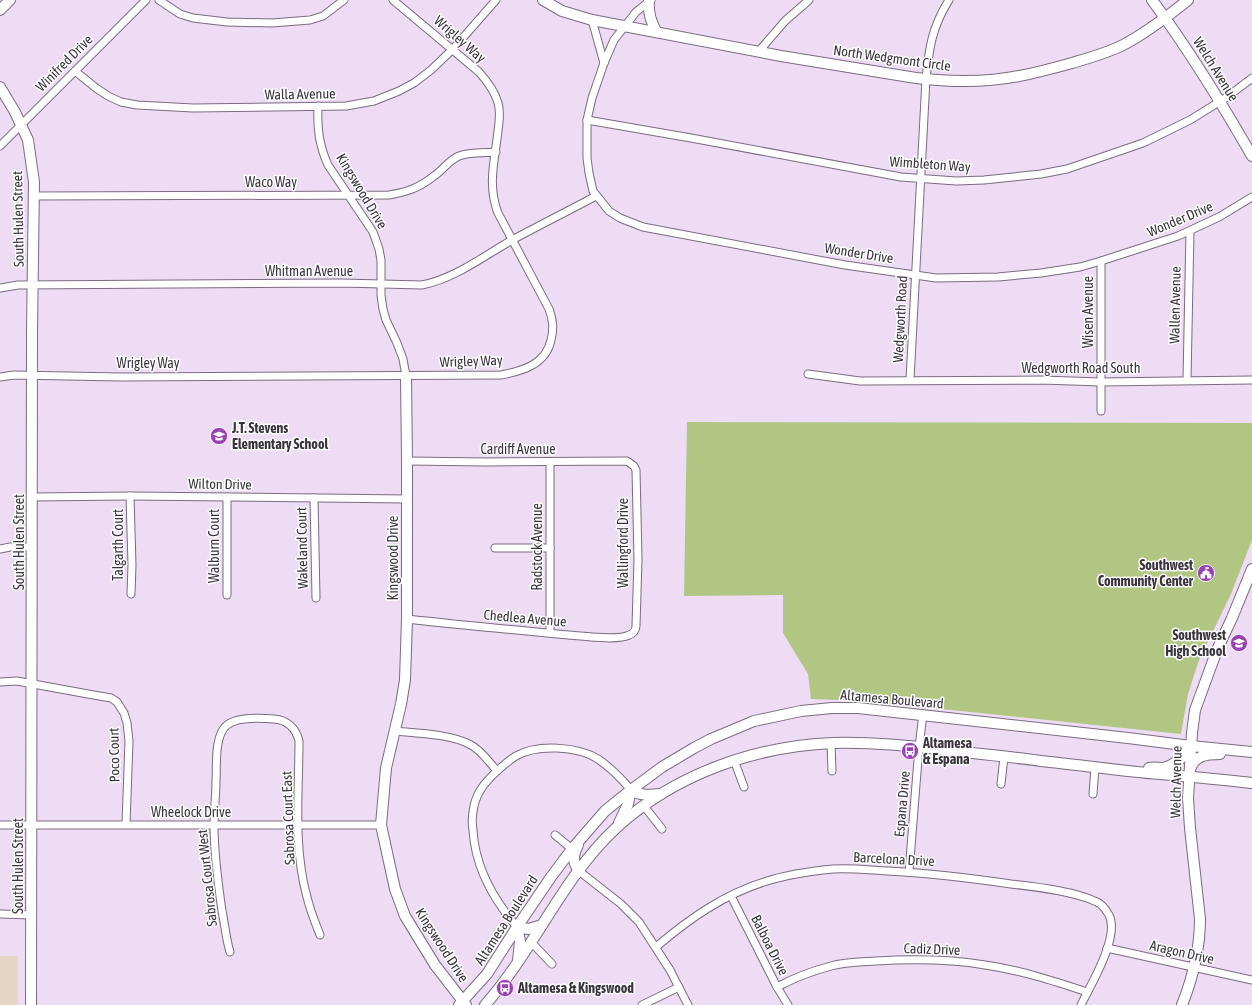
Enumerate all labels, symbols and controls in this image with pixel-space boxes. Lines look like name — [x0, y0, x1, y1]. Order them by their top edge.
street label: Wrigley Way — [431, 12, 489, 66]
street label: Winifred Drive — [32, 31, 96, 95]
street label: Welch Avenue — [1190, 34, 1242, 104]
street label: North Wedgmont Circle — [832, 42, 952, 74]
street label: Walla Avenue — [264, 85, 336, 103]
street label: Kingswood Drive — [333, 150, 391, 232]
street label: Wimbleton Way — [889, 153, 971, 175]
street label: South Hulen Street — [9, 171, 27, 267]
street label: Waco Way — [245, 174, 297, 190]
street label: Wonder Drive — [1145, 198, 1215, 240]
street label: Wonder Drive — [824, 240, 894, 266]
street label: Whitman Avenue — [265, 263, 353, 279]
street label: Wallen Avenue — [1166, 266, 1184, 344]
street label: Wedgworth Road — [890, 275, 910, 363]
street label: Wisen Avenue — [1080, 276, 1096, 348]
street label: Wrigley Way — [439, 352, 503, 370]
street label: Wrigley Way — [117, 355, 180, 371]
street label: Wedgworth Road South — [1022, 360, 1140, 376]
place label: J.T. Stevens Elementary School — [231, 420, 328, 452]
school or university icon: J.T. Stevens Elementary School — [209, 426, 229, 446]
street label: Cardiff Avenue — [480, 441, 556, 457]
street label: Wilton Drive — [188, 475, 252, 493]
street label: South Hulen Street — [11, 494, 27, 590]
street label: Wallingford Drive — [615, 498, 631, 588]
street label: Radstock Avenue — [529, 503, 545, 591]
street label: Wakeland Court — [293, 507, 311, 589]
street label: Talgarth Court — [110, 509, 126, 581]
street label: Walburn Court — [206, 509, 222, 583]
street label: Kingswood Drive — [385, 516, 401, 600]
place label: Southwest Community Center — [1098, 557, 1194, 589]
public building icon: Southwest Community Center — [1196, 563, 1216, 583]
street label: Chedlea Avenue — [483, 606, 567, 630]
place label: Southwest High School — [1165, 627, 1226, 659]
school or university icon: Southwest High School — [1229, 633, 1249, 653]
street label: Altamesa Boulevard — [840, 687, 944, 711]
street label: Poco Court — [106, 728, 122, 782]
place label: Altamesa & Espana — [922, 735, 972, 767]
bus stop icon: Altamesa & Espana — [900, 741, 920, 761]
street label: Welch Avenue — [1167, 746, 1185, 818]
street label: Espana Drive — [891, 770, 913, 838]
street label: Sabrosa Court East — [278, 771, 298, 865]
street label: Wheelock Drive — [151, 804, 231, 820]
street label: South Hulen Street — [10, 818, 26, 914]
street label: Sabrosa Court West — [194, 829, 220, 927]
street label: Barcelona Drive — [853, 849, 935, 869]
street label: Altamesa Boulevard — [471, 872, 541, 968]
street label: Kingswood Drive — [412, 905, 472, 985]
street label: Balboa Drive — [748, 912, 792, 978]
street label: Aragon Drive — [1148, 937, 1216, 967]
street label: Cadiz Drive — [903, 940, 961, 958]
bus stop icon: Altamesa & Kingswood — [495, 978, 515, 998]
place label: Altamesa & Kingswood — [517, 980, 634, 996]

